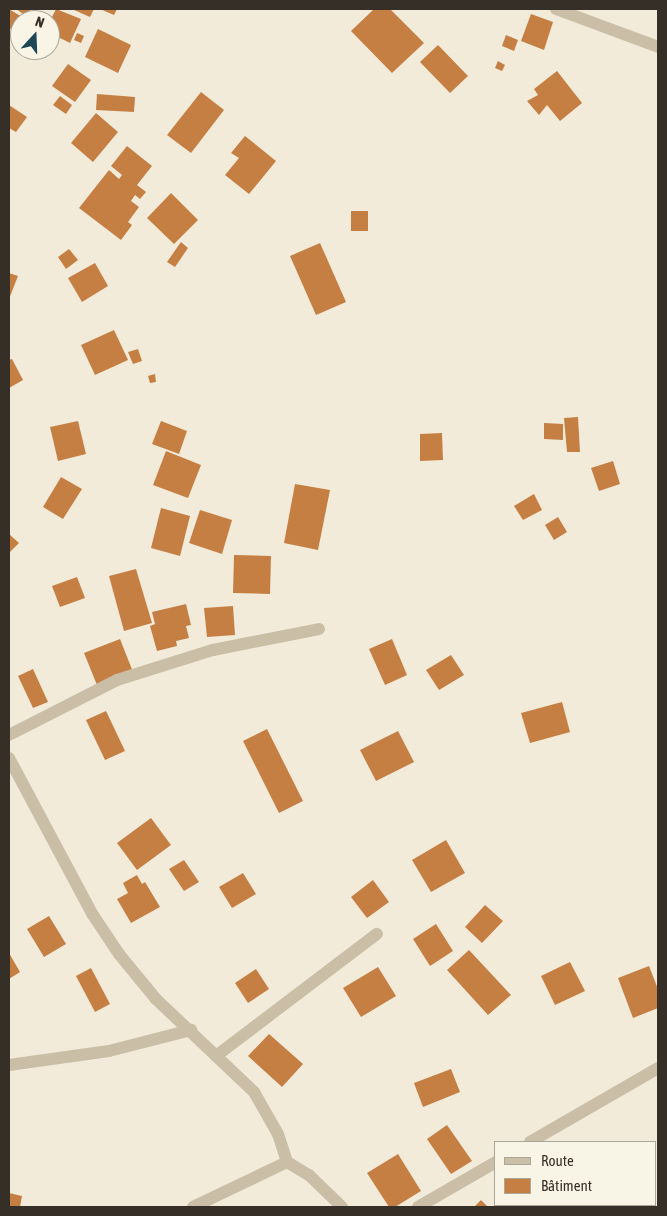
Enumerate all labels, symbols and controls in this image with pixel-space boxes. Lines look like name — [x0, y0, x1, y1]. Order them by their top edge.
north arrow — [10, 10, 60, 60]
text: N — [33, 13, 46, 31]
legend — [494, 1141, 657, 1206]
text: Route — [541, 1152, 574, 1169]
text: Bâtiment — [541, 1177, 592, 1194]

